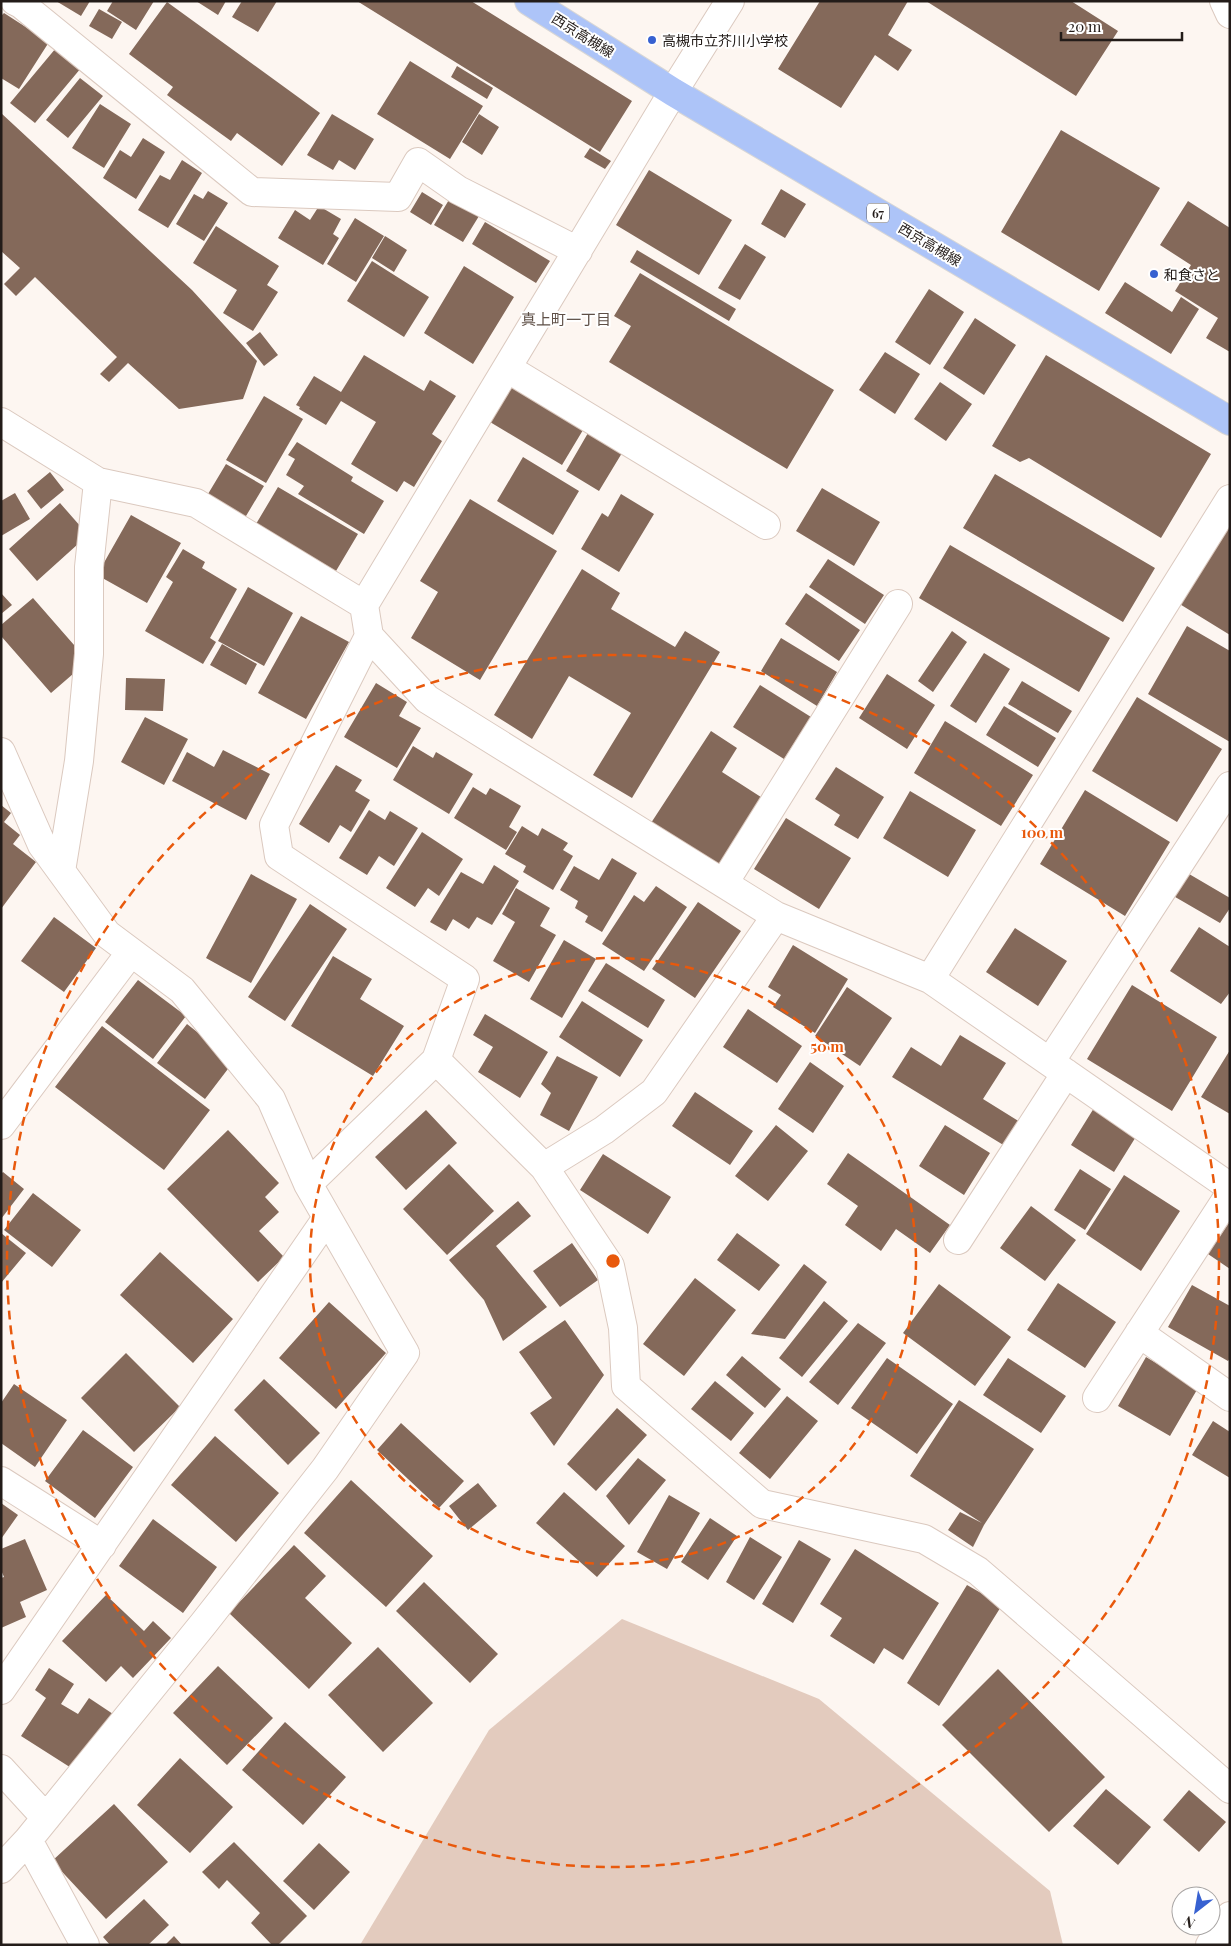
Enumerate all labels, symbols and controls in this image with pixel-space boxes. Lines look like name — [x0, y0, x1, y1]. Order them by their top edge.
street label: 西京高槻線 — [548, 8, 618, 62]
scale bar — [1061, 10, 1182, 42]
text: 20 m — [1068, 16, 1102, 36]
place label: 高槻市立芥川小学校 — [662, 31, 788, 50]
marker: 高槻市立芥川小学校 — [646, 34, 658, 46]
road number: 67 — [867, 204, 889, 222]
street label: 西京高槻線 — [895, 218, 965, 270]
place label: 和食さと — [1164, 265, 1220, 284]
marker: 和食さと — [1148, 268, 1160, 280]
district label: 真上町一丁目 — [521, 309, 611, 329]
text: 100 m — [1021, 822, 1064, 842]
text: 50 m — [810, 1036, 844, 1056]
centre of rings — [604, 1252, 622, 1270]
north arrow — [1171, 1886, 1221, 1936]
text: N — [1180, 1912, 1198, 1933]

